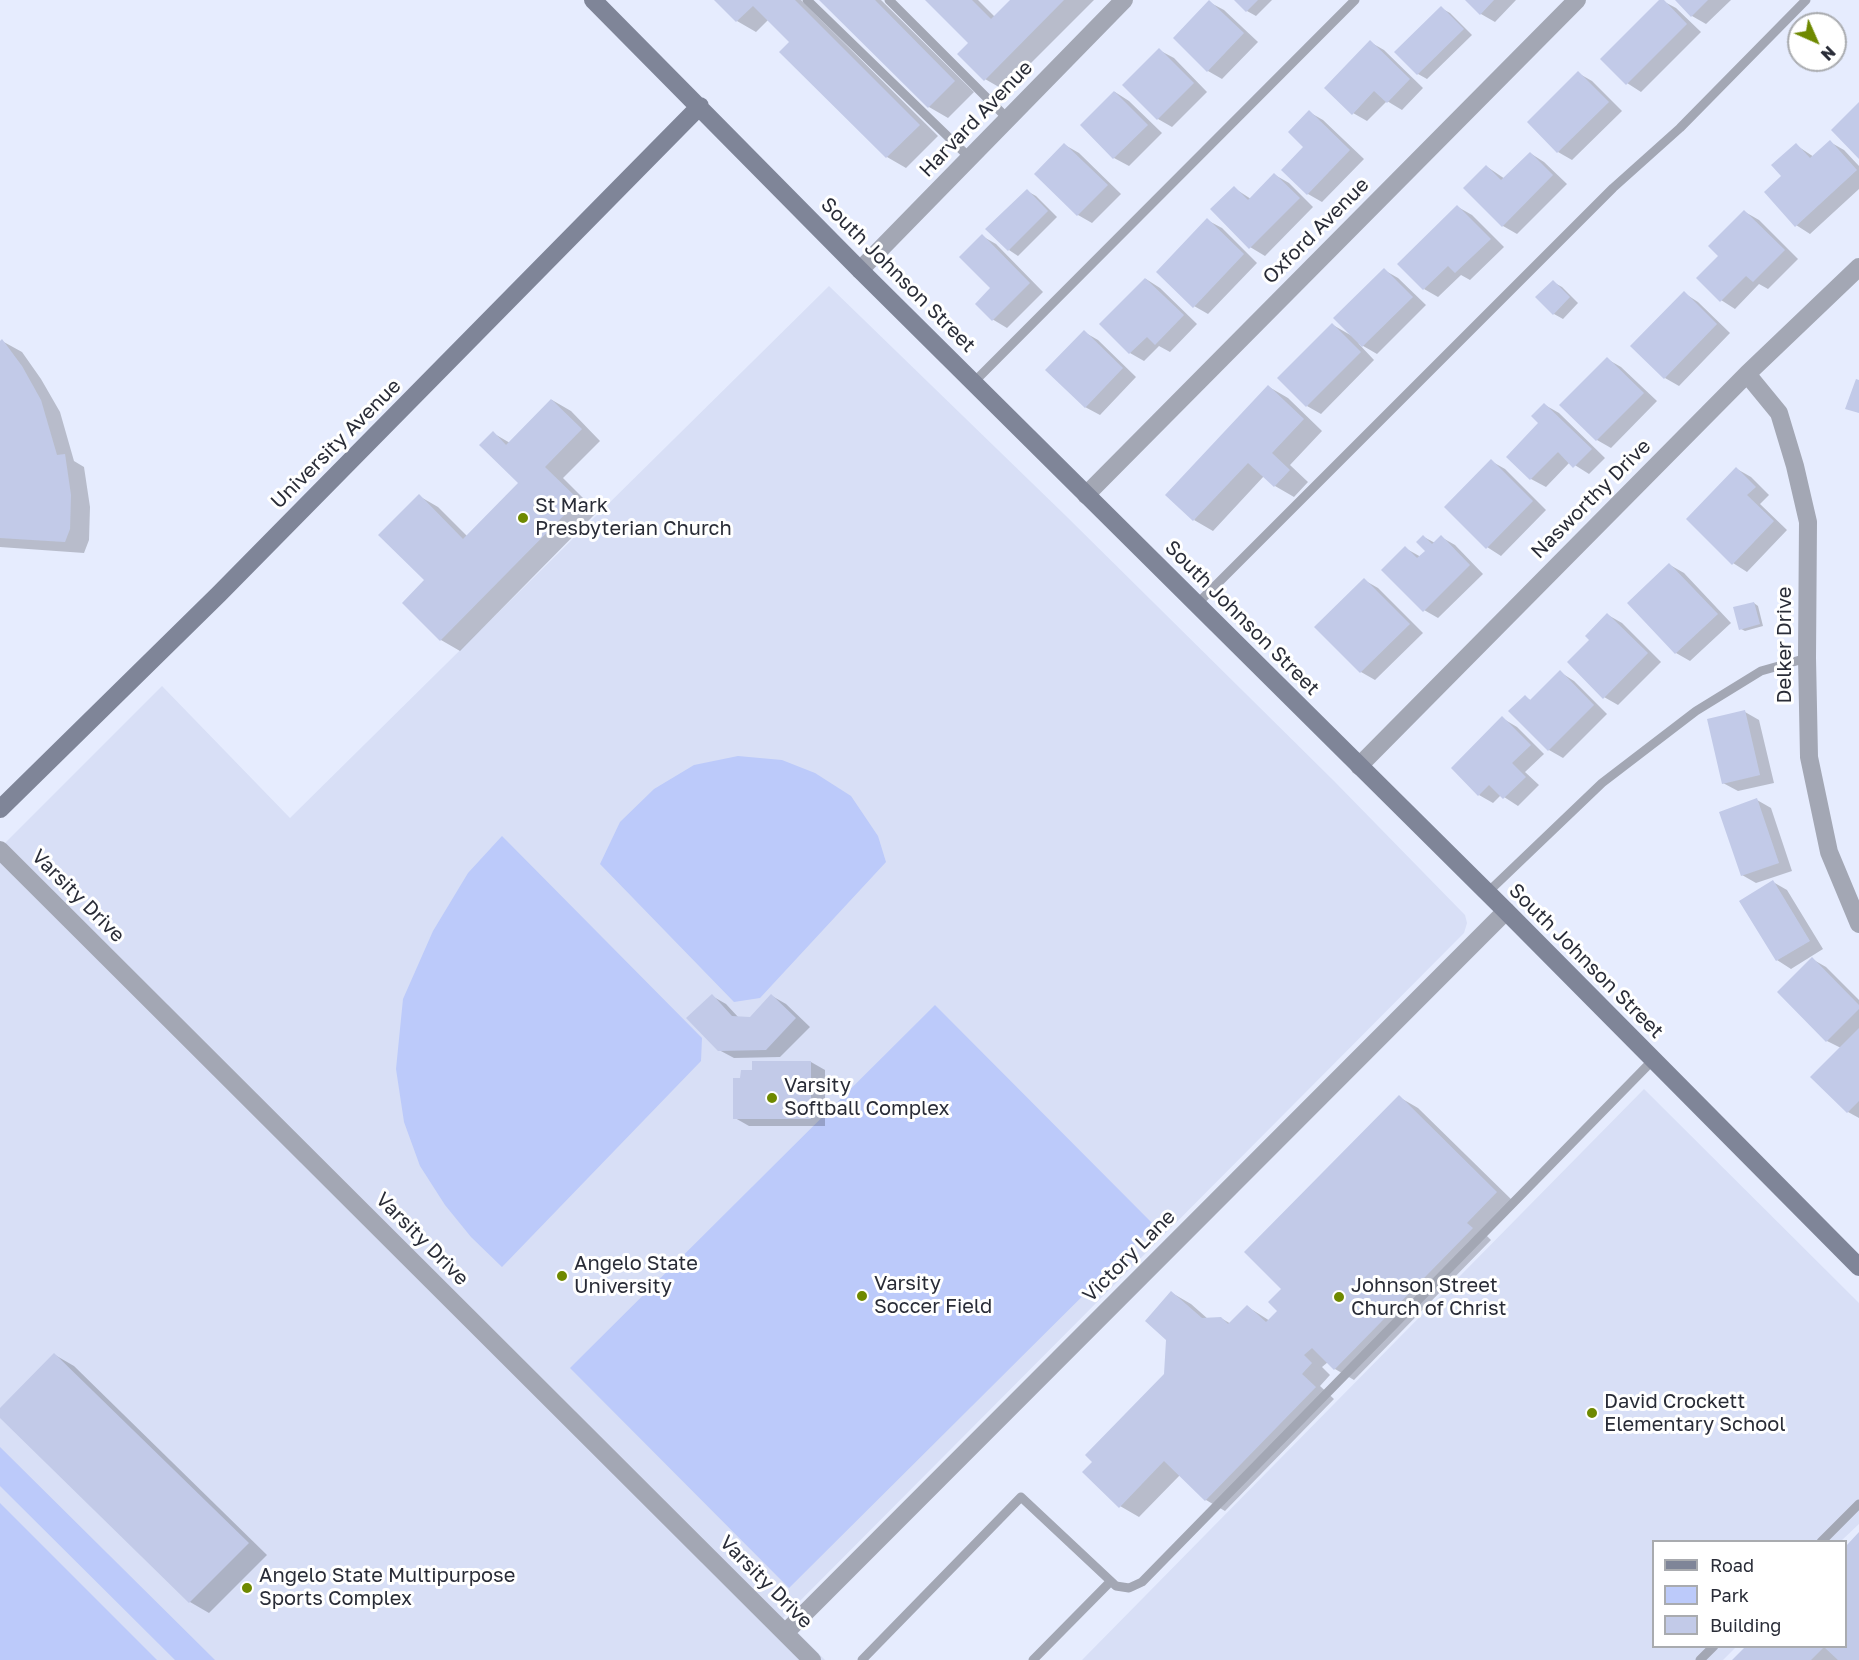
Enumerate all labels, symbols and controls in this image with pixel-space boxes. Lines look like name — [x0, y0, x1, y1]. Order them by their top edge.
north arrow — [1787, 12, 1847, 72]
text: N — [1817, 42, 1840, 65]
street label: Harvard Avenue — [914, 56, 1038, 182]
street label: Oxford Avenue — [1258, 173, 1374, 289]
street label: South Johnson Street — [816, 193, 980, 357]
street label: University Avenue — [266, 374, 406, 514]
street label: Nasworthy Drive — [1526, 434, 1656, 564]
place label: St Mark Presbyterian Church — [535, 494, 732, 541]
marker: St Mark Presbyterian Church — [516, 511, 530, 525]
street label: South Johnson Street — [1160, 536, 1324, 700]
street label: Delker Drive — [1773, 587, 1797, 703]
street label: Varsity Drive — [27, 845, 129, 947]
street label: South Johnson Street — [1504, 879, 1668, 1043]
place label: Varsity Softball Complex — [784, 1074, 949, 1121]
marker: Varsity Softball Complex — [765, 1091, 779, 1105]
street label: Varsity Drive — [371, 1188, 473, 1290]
street label: Victory Lane — [1078, 1205, 1180, 1307]
place label: Angelo State University — [574, 1252, 698, 1299]
marker: Angelo State University — [555, 1269, 569, 1283]
place label: Varsity Soccer Field — [874, 1272, 992, 1319]
place label: Johnson Street Church of Christ — [1351, 1274, 1507, 1321]
marker: Varsity Soccer Field — [855, 1289, 869, 1303]
marker: Johnson Street Church of Christ — [1332, 1290, 1346, 1304]
place label: David Crockett Elementary School — [1604, 1390, 1786, 1437]
marker: David Crockett Elementary School — [1585, 1406, 1599, 1420]
street label: Varsity Drive — [715, 1531, 817, 1633]
legend — [1652, 1540, 1847, 1648]
text: Road — [1710, 1554, 1754, 1576]
place label: Angelo State Multipurpose Sports Complex — [259, 1564, 515, 1611]
marker: Angelo State Multipurpose Sports Complex — [240, 1581, 254, 1595]
text: Park — [1710, 1584, 1749, 1606]
text: Building — [1710, 1614, 1781, 1636]

